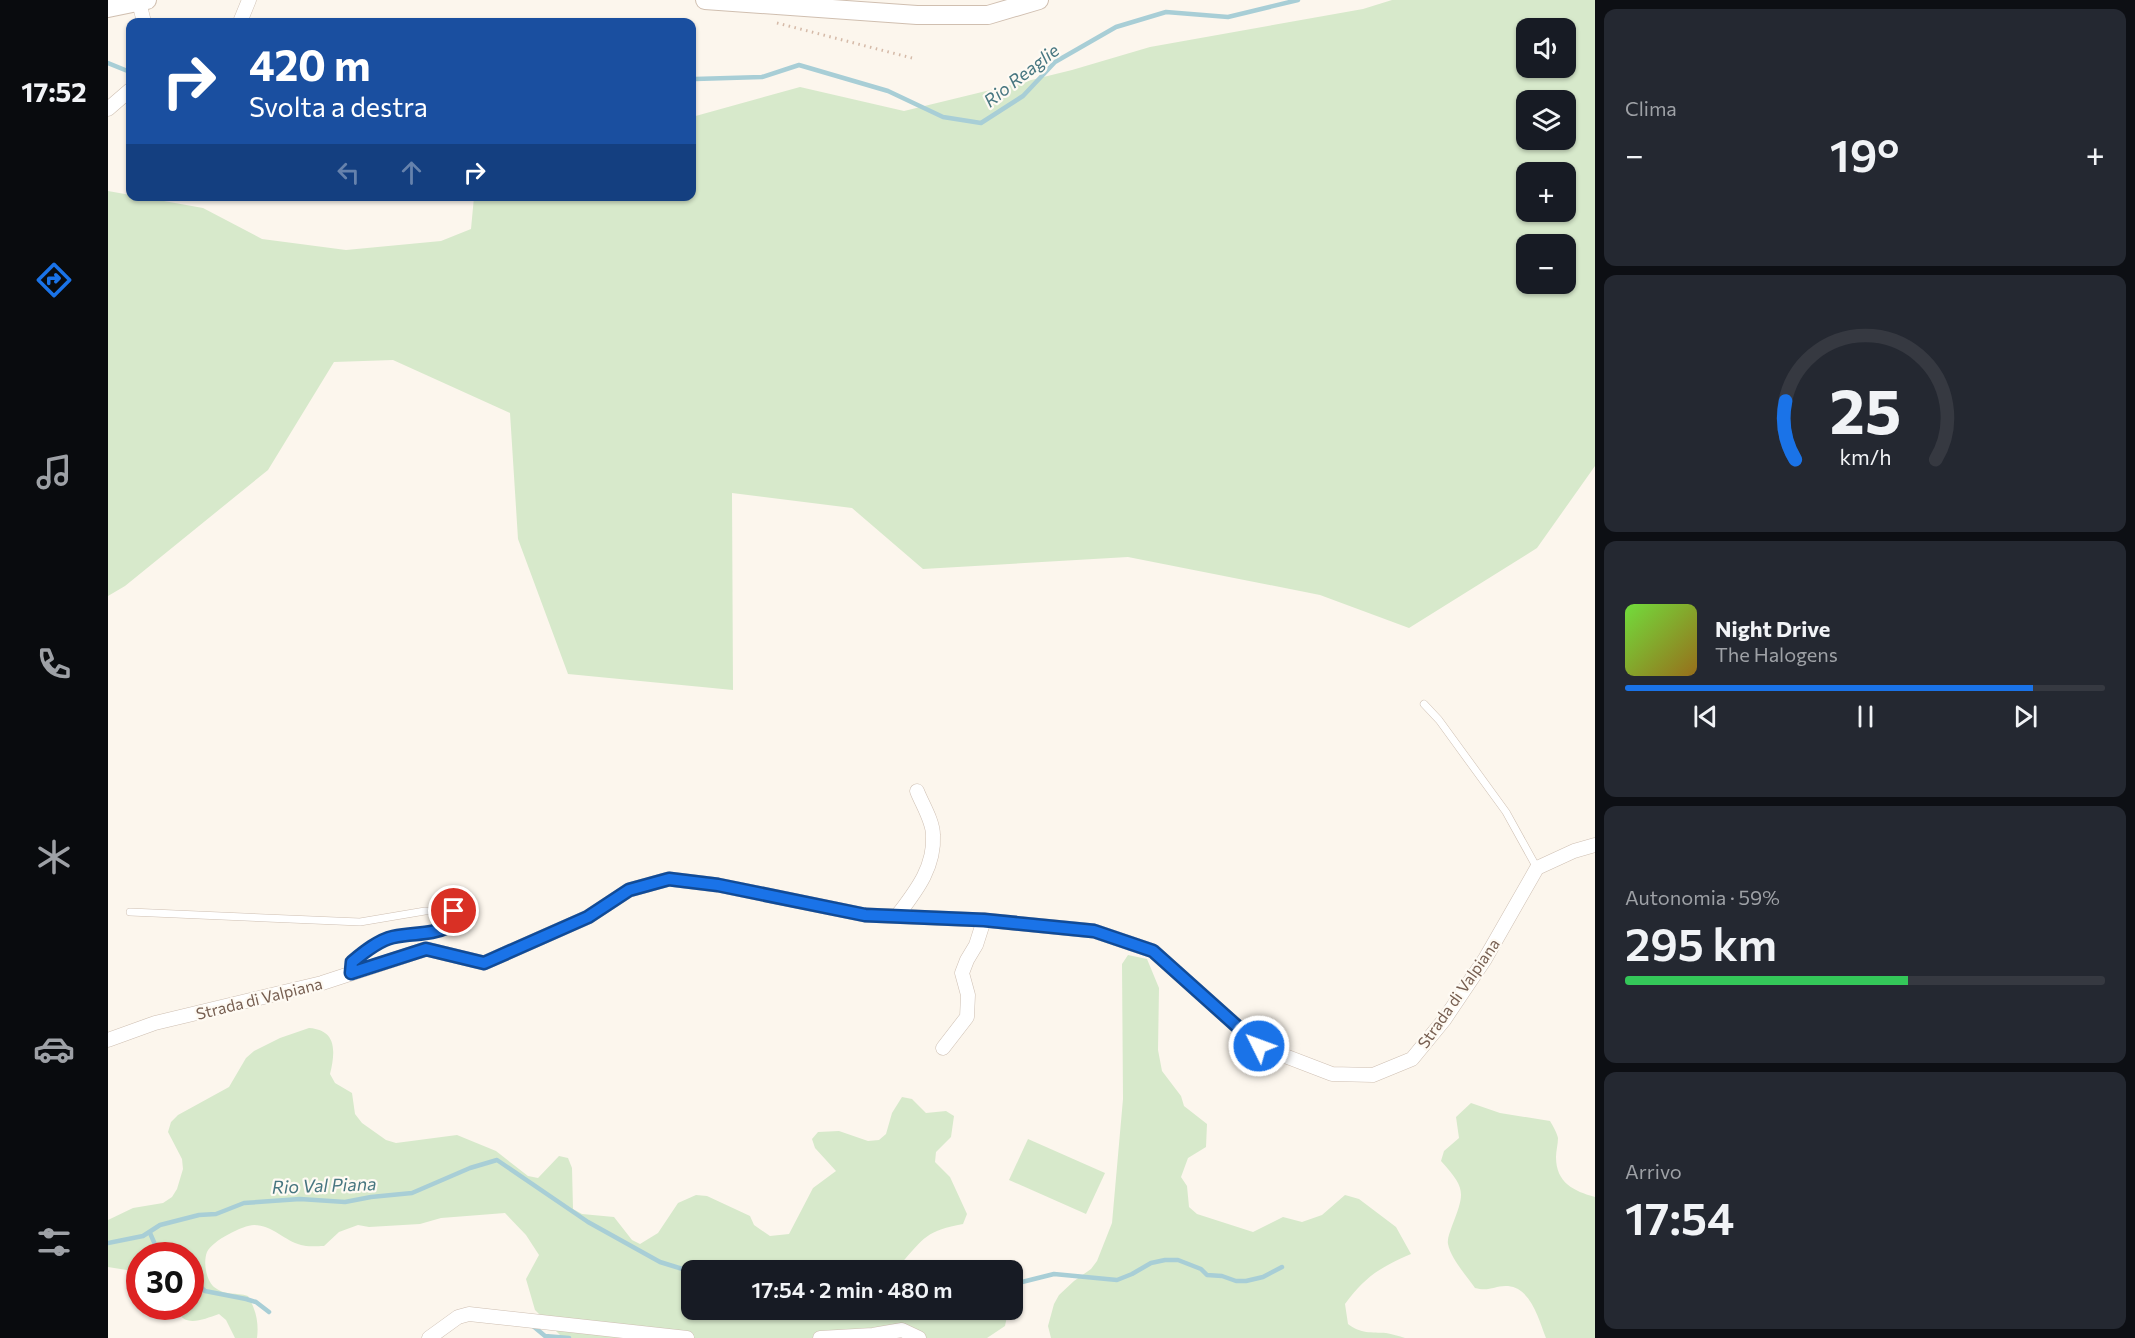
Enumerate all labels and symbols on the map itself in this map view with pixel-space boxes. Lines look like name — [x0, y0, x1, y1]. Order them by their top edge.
water label: Rio Reaglie — [979, 38, 1064, 111]
pin — [428, 885, 479, 936]
street label: Strada di Valpiana — [1413, 934, 1503, 1052]
street label: Strada di Valpiana — [194, 973, 324, 1023]
position arrow — [1227, 1014, 1291, 1078]
water label: Rio Val Piana — [271, 1172, 377, 1198]
speed limit sign: 30 — [126, 1242, 204, 1320]

